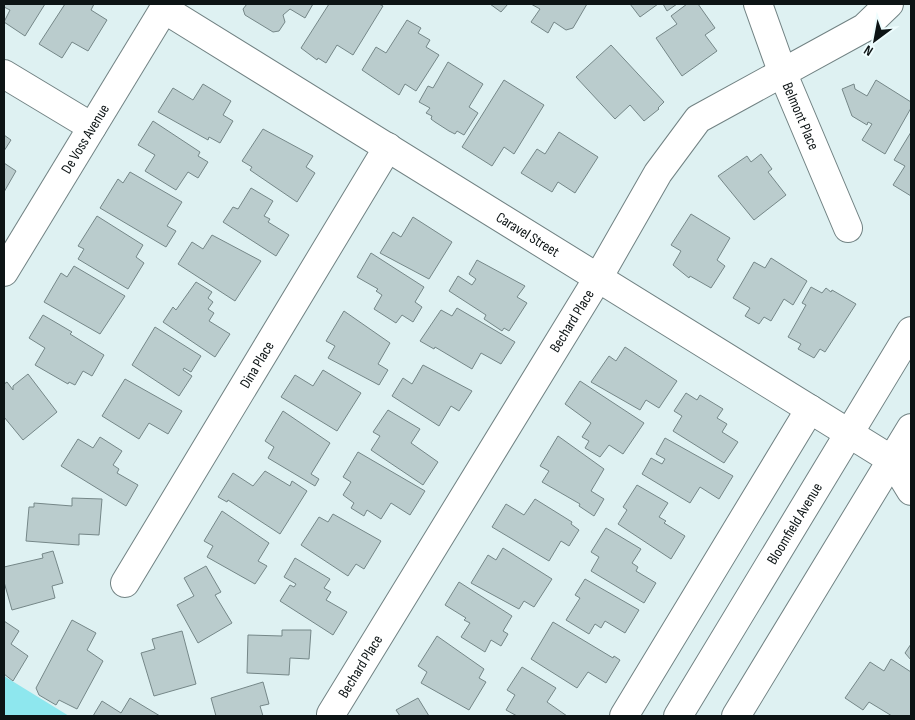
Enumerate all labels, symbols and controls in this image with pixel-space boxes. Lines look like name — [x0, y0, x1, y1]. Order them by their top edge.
north arrow — [850, 15, 900, 65]
text: N — [861, 41, 876, 60]
street label: Belmont Place — [778, 79, 823, 153]
street label: De Voss Avenue — [57, 100, 113, 177]
street label: Caravel Street — [493, 208, 563, 261]
street label: Bechard Place — [545, 286, 598, 356]
street label: Dina Place — [235, 338, 278, 392]
street label: Bloomfield Avenue — [762, 479, 827, 568]
street label: Bechard Place — [334, 631, 387, 701]

